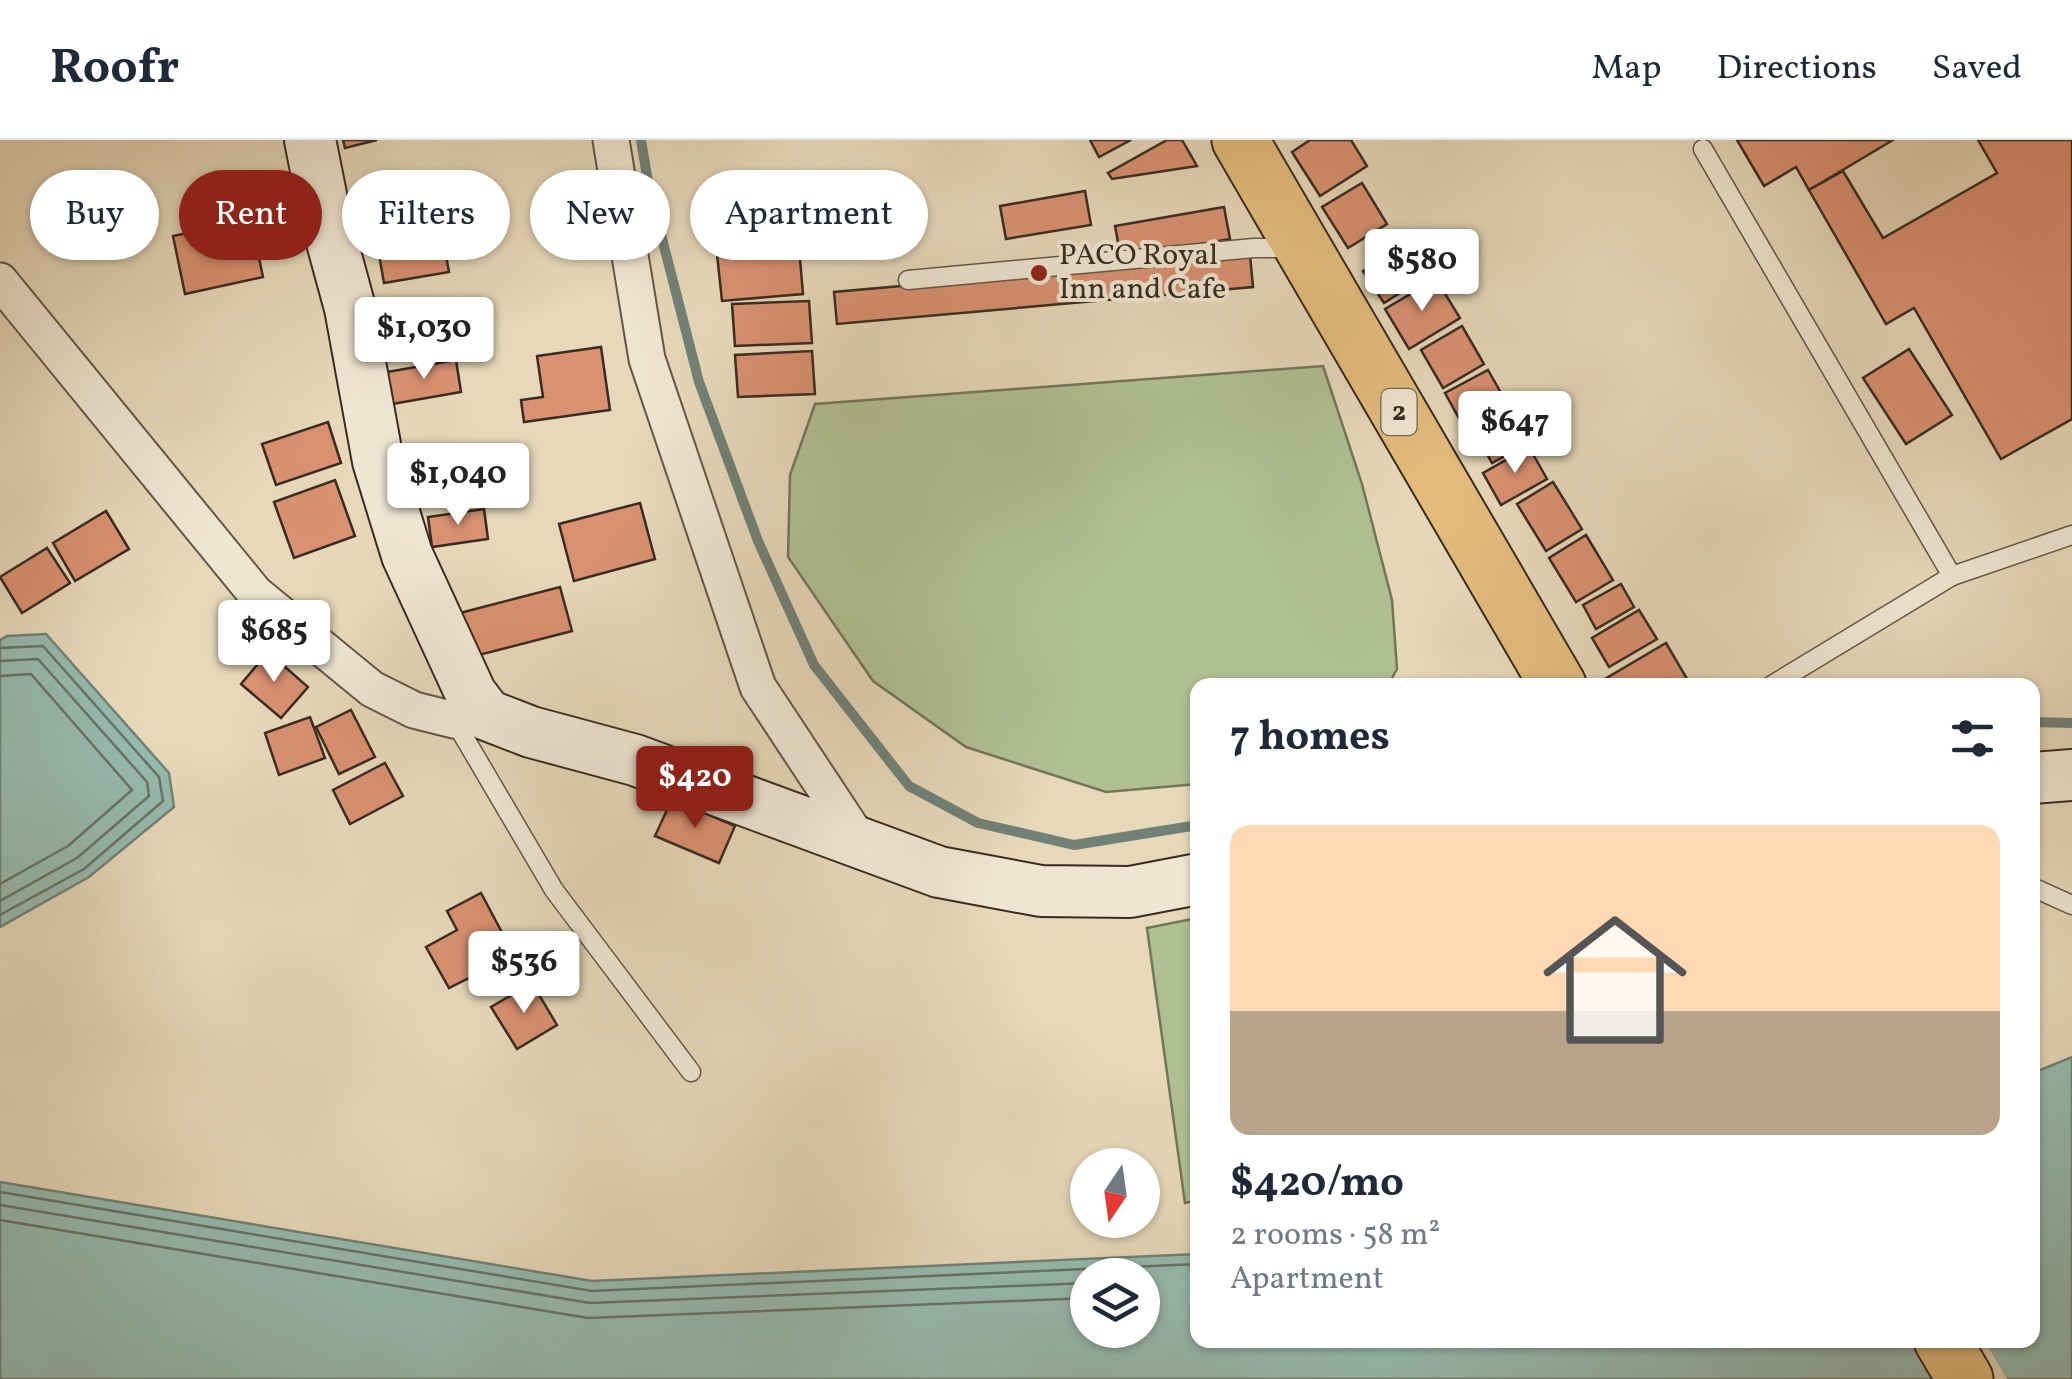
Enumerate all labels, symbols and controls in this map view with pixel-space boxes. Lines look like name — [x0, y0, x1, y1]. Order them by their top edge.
text: Roofr — [50, 36, 179, 103]
text: Map — [1591, 45, 1662, 93]
text: Directions — [1717, 45, 1877, 93]
text: Saved — [1932, 45, 2022, 93]
chip: Buy — [30, 170, 159, 260]
chip: Rent — [179, 170, 322, 260]
chip: Filters — [342, 170, 510, 260]
chip: New — [530, 170, 670, 260]
chip: Apartment — [690, 170, 928, 260]
pin: $580 — [1363, 229, 1481, 314]
place label: PACO Royal Inn and Cafe — [1059, 235, 1226, 311]
text: $580 — [1387, 239, 1457, 283]
marker: PACO Royal Inn and Cafe — [1028, 262, 1050, 284]
pin: $1,030 — [343, 297, 505, 382]
text: $1,030 — [377, 307, 471, 351]
road number: 2 — [1382, 389, 1416, 435]
pin: $647 — [1456, 391, 1574, 476]
text: $647 — [1480, 401, 1550, 445]
pin: $1,040 — [377, 443, 539, 528]
text: $1,040 — [409, 453, 507, 497]
pin: $685 — [215, 600, 333, 685]
text: $685 — [240, 610, 308, 654]
text: 7 homes — [1230, 709, 1390, 768]
icon: filters — [1945, 711, 2000, 766]
pin: $420 — [636, 746, 754, 831]
text: $420 — [658, 756, 732, 800]
icon: home — [1525, 890, 1705, 1070]
pin: $536 — [465, 931, 583, 1016]
text: $536 — [490, 941, 558, 985]
north arrow — [1070, 1148, 1160, 1238]
map controls — [1070, 1148, 1160, 1348]
text: $420/mo — [1230, 1155, 1404, 1214]
text: 2 rooms · 58 m² — [1230, 1214, 1440, 1258]
button: layers — [1070, 1258, 1160, 1348]
text: Apartment — [1230, 1258, 1384, 1302]

